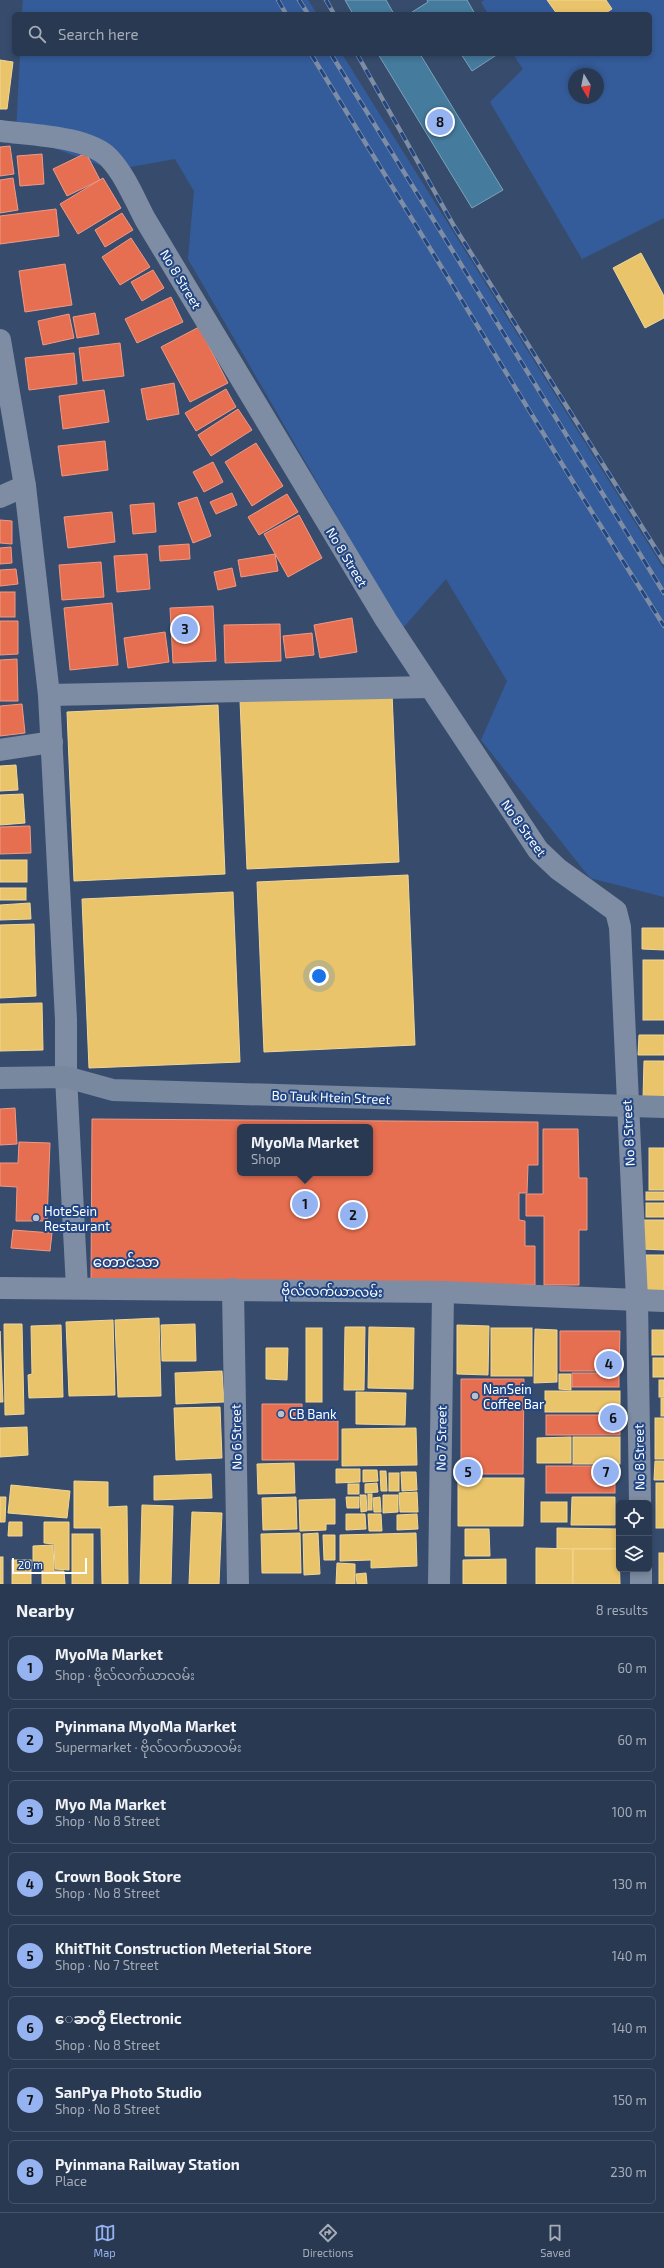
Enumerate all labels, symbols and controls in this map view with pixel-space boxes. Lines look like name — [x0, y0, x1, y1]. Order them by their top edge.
search box — [12, 12, 652, 56]
icon: search — [26, 23, 48, 45]
text: Search here — [58, 25, 139, 43]
north arrow — [568, 68, 604, 104]
pin: 8 — [427, 107, 453, 137]
street label: No 8 Street — [157, 246, 205, 312]
street label: No 8 Street — [323, 524, 371, 590]
pin: 3 — [172, 614, 198, 644]
street label: No 8 Street — [498, 796, 550, 860]
your location — [309, 966, 329, 986]
street label: Bo Tauk Htein Street — [271, 1087, 391, 1107]
street label: No 8 Street — [618, 1099, 638, 1167]
popup — [237, 1124, 373, 1176]
text: MyoMa Market — [251, 1133, 359, 1151]
text: Shop — [251, 1151, 281, 1167]
pin: 1 — [292, 1189, 318, 1219]
pin: 2 — [340, 1200, 366, 1230]
place label: HoteSein Restaurant — [44, 1203, 110, 1234]
marker: HoteSein Restaurant — [31, 1213, 41, 1223]
district label: တောင်သာ — [93, 1252, 159, 1270]
street label: ဗိုလ်လက်ယာလမ်း — [281, 1282, 383, 1303]
pin: 4 — [596, 1349, 622, 1379]
place label: NanSein Coffee Bar — [483, 1381, 544, 1412]
marker: NanSein Coffee Bar — [470, 1391, 480, 1401]
pin: 6 — [600, 1403, 626, 1433]
street label: No 6 Street — [227, 1404, 245, 1470]
street label: No 7 Street — [432, 1405, 450, 1471]
place label: CB Bank — [289, 1406, 337, 1422]
marker: CB Bank — [276, 1409, 286, 1419]
street label: No 8 Street — [630, 1424, 648, 1490]
pin: 5 — [455, 1457, 481, 1487]
pin: 7 — [593, 1457, 619, 1487]
map controls — [616, 1500, 652, 1572]
button: locate — [616, 1500, 652, 1536]
button: layers — [616, 1536, 652, 1572]
scale bar — [12, 1556, 87, 1575]
text: 20 m — [18, 1558, 43, 1571]
text: Nearby — [16, 1600, 74, 1620]
text: 8 results — [596, 1602, 648, 1618]
text: MyoMa Market — [55, 1645, 163, 1663]
text: 1 — [27, 1660, 33, 1676]
text: 60 m — [617, 1660, 647, 1676]
text: Shop · ဗိုလ်လက်ယာလမ်း — [55, 1667, 195, 1683]
text: Pyinmana MyoMa Market — [55, 1717, 236, 1735]
text: 2 — [26, 1732, 34, 1748]
text: 60 m — [617, 1732, 647, 1748]
text: Supermarket · ဗိုလ်လက်ယာလမ်း — [55, 1739, 242, 1755]
text: Myo Ma Market — [55, 1795, 166, 1813]
text: 3 — [26, 1804, 34, 1820]
text: 100 m — [612, 1804, 647, 1820]
text: Shop · No 8 Street — [55, 1813, 160, 1829]
text: Crown Book Store — [55, 1867, 181, 1885]
text: 4 — [26, 1876, 34, 1892]
text: 130 m — [612, 1876, 647, 1892]
text: Shop · No 8 Street — [55, 1885, 160, 1901]
text: KhitThit Construction Meterial Store — [55, 1939, 312, 1957]
text: 5 — [26, 1948, 34, 1964]
text: 140 m — [612, 1948, 647, 1964]
text: Shop · No 7 Street — [55, 1957, 159, 1973]
text: ေခာတ္မွီ Electronic — [55, 2009, 182, 2027]
text: 6 — [26, 2020, 34, 2036]
text: 140 m — [612, 2020, 647, 2036]
text: Shop · No 8 Street — [55, 2037, 160, 2053]
text: SanPya Photo Studio — [55, 2083, 202, 2101]
text: 7 — [27, 2092, 33, 2108]
text: 150 m — [613, 2092, 647, 2108]
text: Shop · No 8 Street — [55, 2101, 160, 2117]
text: Pyinmana Railway Station — [55, 2155, 240, 2173]
text: 8 — [26, 2164, 34, 2180]
text: 230 m — [610, 2164, 647, 2180]
text: Place — [55, 2173, 87, 2189]
tab: Map — [94, 2222, 116, 2259]
tab: Directions — [303, 2222, 353, 2259]
tab: Saved — [540, 2222, 571, 2259]

